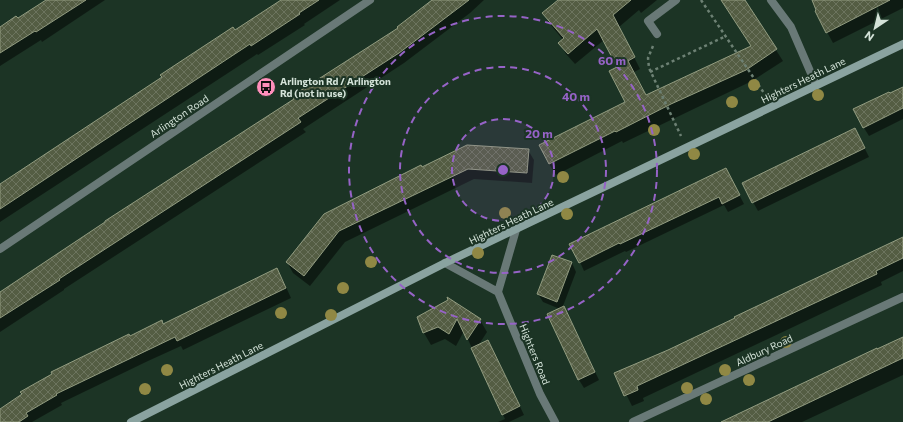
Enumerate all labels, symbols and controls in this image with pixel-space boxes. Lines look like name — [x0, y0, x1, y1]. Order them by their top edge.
north arrow — [855, 8, 895, 48]
text: N — [862, 29, 876, 44]
text: 60 m — [598, 53, 626, 67]
street label: Highters Heath Lane — [759, 54, 847, 106]
place label: Arlington Rd / Arlington Rd (not in use) — [280, 75, 391, 99]
bus stop icon: Arlington Rd / Arlington Rd (not in use) — [255, 76, 277, 98]
text: 40 m — [562, 89, 590, 103]
street label: Arlington Road — [147, 92, 211, 140]
text: 20 m — [525, 126, 553, 140]
centre of rings — [496, 163, 510, 177]
street label: Highters Heath Lane — [467, 195, 555, 247]
street label: Highters Road — [517, 322, 553, 386]
street label: Aldbury Road — [734, 332, 794, 368]
street label: Highters Heath Lane — [177, 339, 265, 391]

